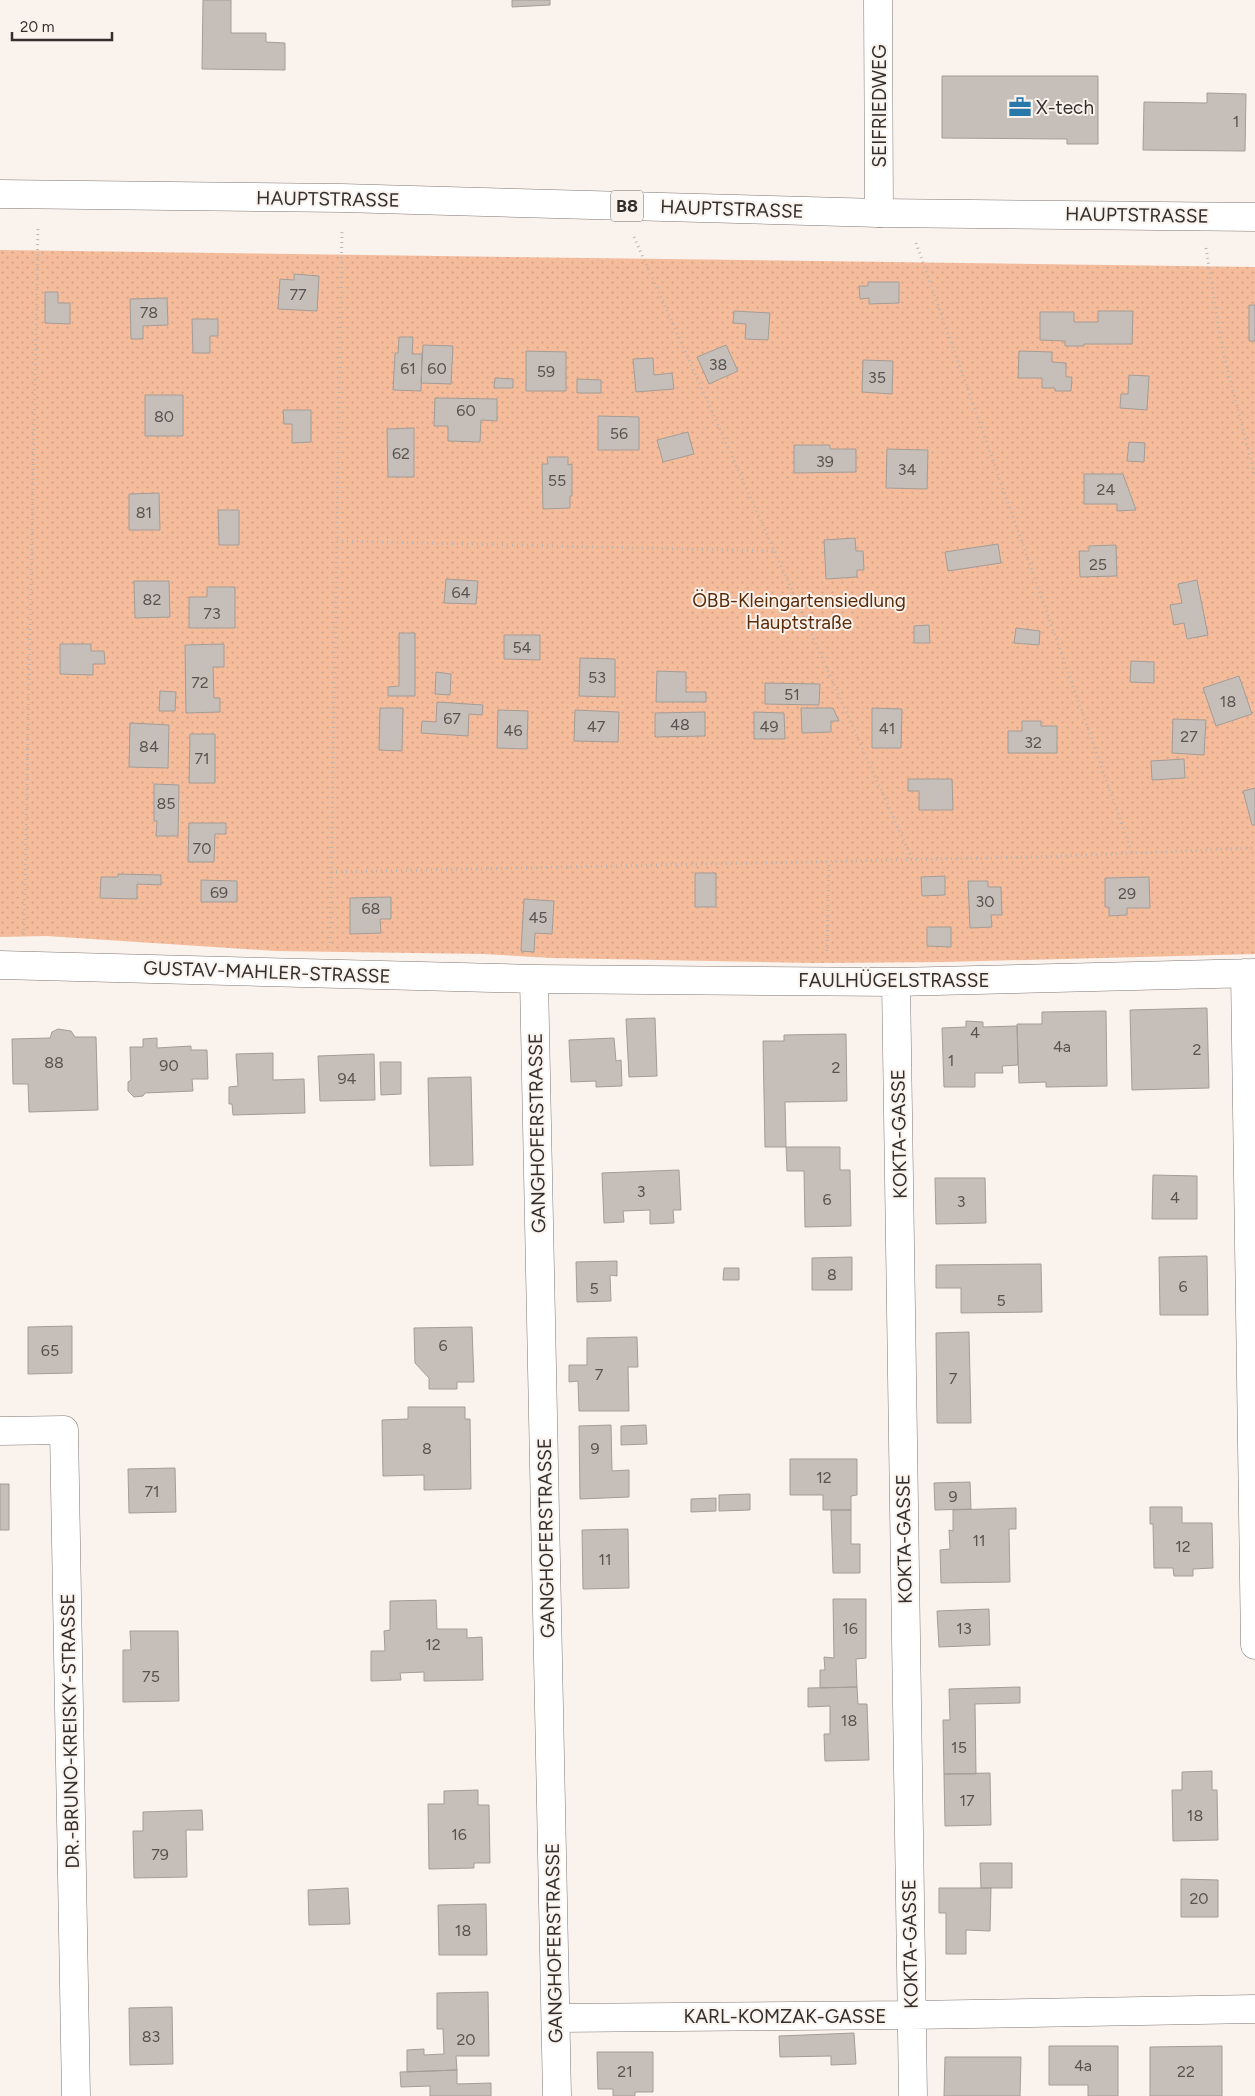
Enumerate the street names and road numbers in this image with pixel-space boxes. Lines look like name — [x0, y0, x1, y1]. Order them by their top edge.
street label: SEIFRIEDWEG — [868, 44, 891, 168]
street label: HAUPTSTRASSE — [256, 186, 400, 212]
road number: B8 — [611, 190, 643, 222]
street label: HAUPTSTRASSE — [660, 195, 804, 223]
street label: HAUPTSTRASSE — [1065, 202, 1209, 228]
street label: GUSTAV-MAHLER-STRASSE — [143, 956, 391, 988]
street label: FAULHÜGELSTRASSE — [798, 969, 990, 992]
street label: GANGHOFERSTRASSE — [524, 1033, 550, 1233]
street label: KOKTA-GASSE — [886, 1069, 912, 1199]
street label: GANGHOFERSTRASSE — [533, 1438, 559, 1638]
street label: KOKTA-GASSE — [891, 1474, 917, 1604]
street label: DR.-BRUNO-KREISKY-STRASSE — [56, 1593, 84, 1869]
street label: GANGHOFERSTRASSE — [541, 1843, 567, 2043]
street label: KOKTA-GASSE — [897, 1879, 923, 2009]
street label: KARL-KOMZAK-GASSE — [684, 2005, 886, 2028]

